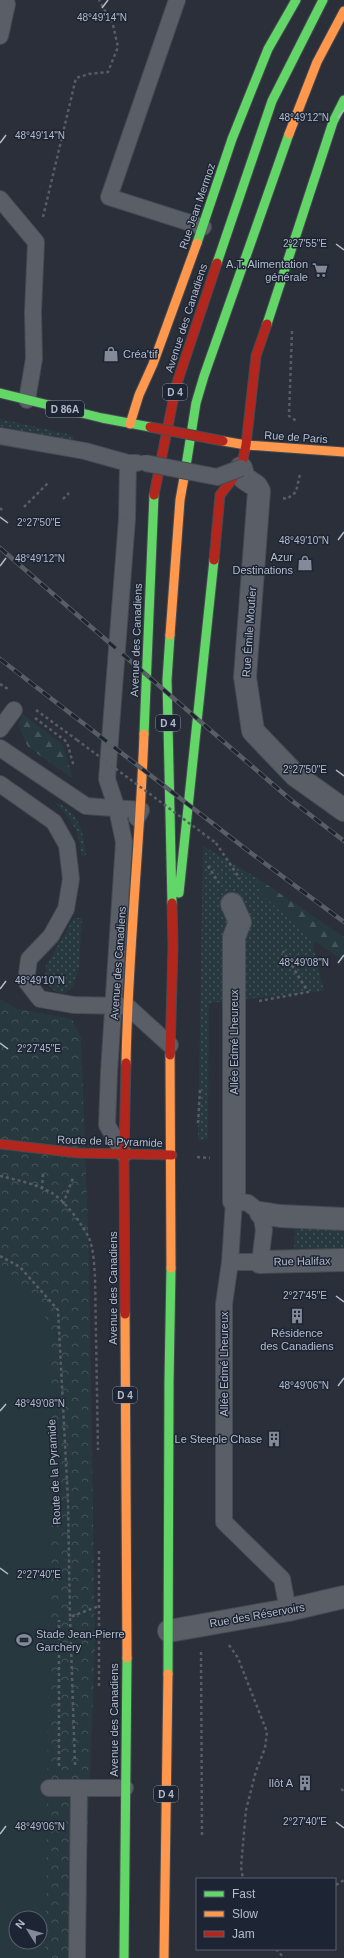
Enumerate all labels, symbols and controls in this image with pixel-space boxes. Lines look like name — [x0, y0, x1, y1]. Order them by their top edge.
text: 48°49'14"N — [77, 12, 127, 23]
text: 48°49'12"N — [279, 112, 329, 123]
text: 48°49'14"N — [15, 130, 65, 141]
street label: Rue Jean Mermoz — [177, 162, 217, 250]
text: 2°27'55"E — [283, 238, 327, 249]
place label: A.T. Alimentation générale — [226, 258, 308, 283]
supermarket icon: A.T. Alimentation générale — [311, 261, 329, 279]
street label: Avenue des Canadiens — [163, 262, 209, 374]
shop icon: Créa'tif — [102, 345, 120, 363]
place label: Créa'tif — [123, 348, 158, 360]
road number: D 4 — [163, 384, 187, 400]
road number: D 86A — [46, 401, 84, 417]
street label: Rue de Paris — [264, 429, 329, 445]
text: 2°27'50"E — [17, 517, 61, 528]
text: 48°49'10"N — [279, 535, 329, 546]
place label: Azur Destinations — [232, 551, 293, 576]
text: 48°49'12"N — [15, 553, 65, 564]
shop icon: Azur Destinations — [296, 554, 314, 572]
street label: Avenue des Canadiens — [128, 583, 144, 697]
street label: Rue Émile Moutier — [240, 586, 258, 678]
road number: D 4 — [156, 715, 180, 731]
text: 2°27'50"E — [283, 764, 327, 775]
street label: Avenue des Canadiens — [108, 905, 128, 1020]
text: 48°49'08"N — [279, 957, 329, 968]
text: 48°49'10"N — [15, 975, 65, 986]
street label: Allée Edmé Lheureux — [228, 989, 240, 1095]
text: 2°27'45"E — [17, 1043, 61, 1054]
street label: Route de la Pyramide — [57, 1133, 163, 1149]
street label: Avenue des Canadiens — [107, 1231, 119, 1345]
street label: Rue Halifax — [273, 1254, 331, 1267]
text: 2°27'45"E — [283, 1290, 327, 1301]
building icon: Résidence des Canadiens — [288, 1307, 306, 1325]
street label: Allée Edmé Lheureux — [218, 1311, 230, 1417]
place label: Résidence des Canadiens — [260, 1327, 334, 1352]
text: 48°49'06"N — [279, 1380, 329, 1391]
road number: D 4 — [113, 1387, 137, 1403]
text: 48°49'08"N — [15, 1398, 65, 1409]
street label: Route de la Pyramide — [45, 1419, 63, 1525]
building icon: Le Steeple Chase — [265, 1430, 283, 1448]
place label: Le Steeple Chase — [175, 1433, 262, 1445]
text: 2°27'40"E — [17, 1569, 61, 1580]
street label: Rue des Réservoirs — [208, 1601, 306, 1629]
place label: Stade Jean-Pierre Garchery — [36, 1628, 125, 1653]
sports icon: Stade Jean-Pierre Garchery — [15, 1631, 33, 1649]
street label: Avenue des Canadiens — [108, 1663, 120, 1777]
building icon: Ilôt A — [296, 1774, 314, 1792]
place label: Ilôt A — [269, 1777, 294, 1789]
road number: D 4 — [154, 1786, 178, 1802]
text: 2°27'40"E — [283, 1816, 327, 1827]
text: 48°49'06"N — [15, 1821, 65, 1832]
legend — [196, 1878, 336, 1950]
text: Fast — [232, 1887, 256, 1901]
text: Slow — [232, 1907, 258, 1921]
north arrow — [8, 1910, 48, 1950]
text: N — [13, 1917, 27, 1931]
text: Jam — [232, 1927, 255, 1941]

